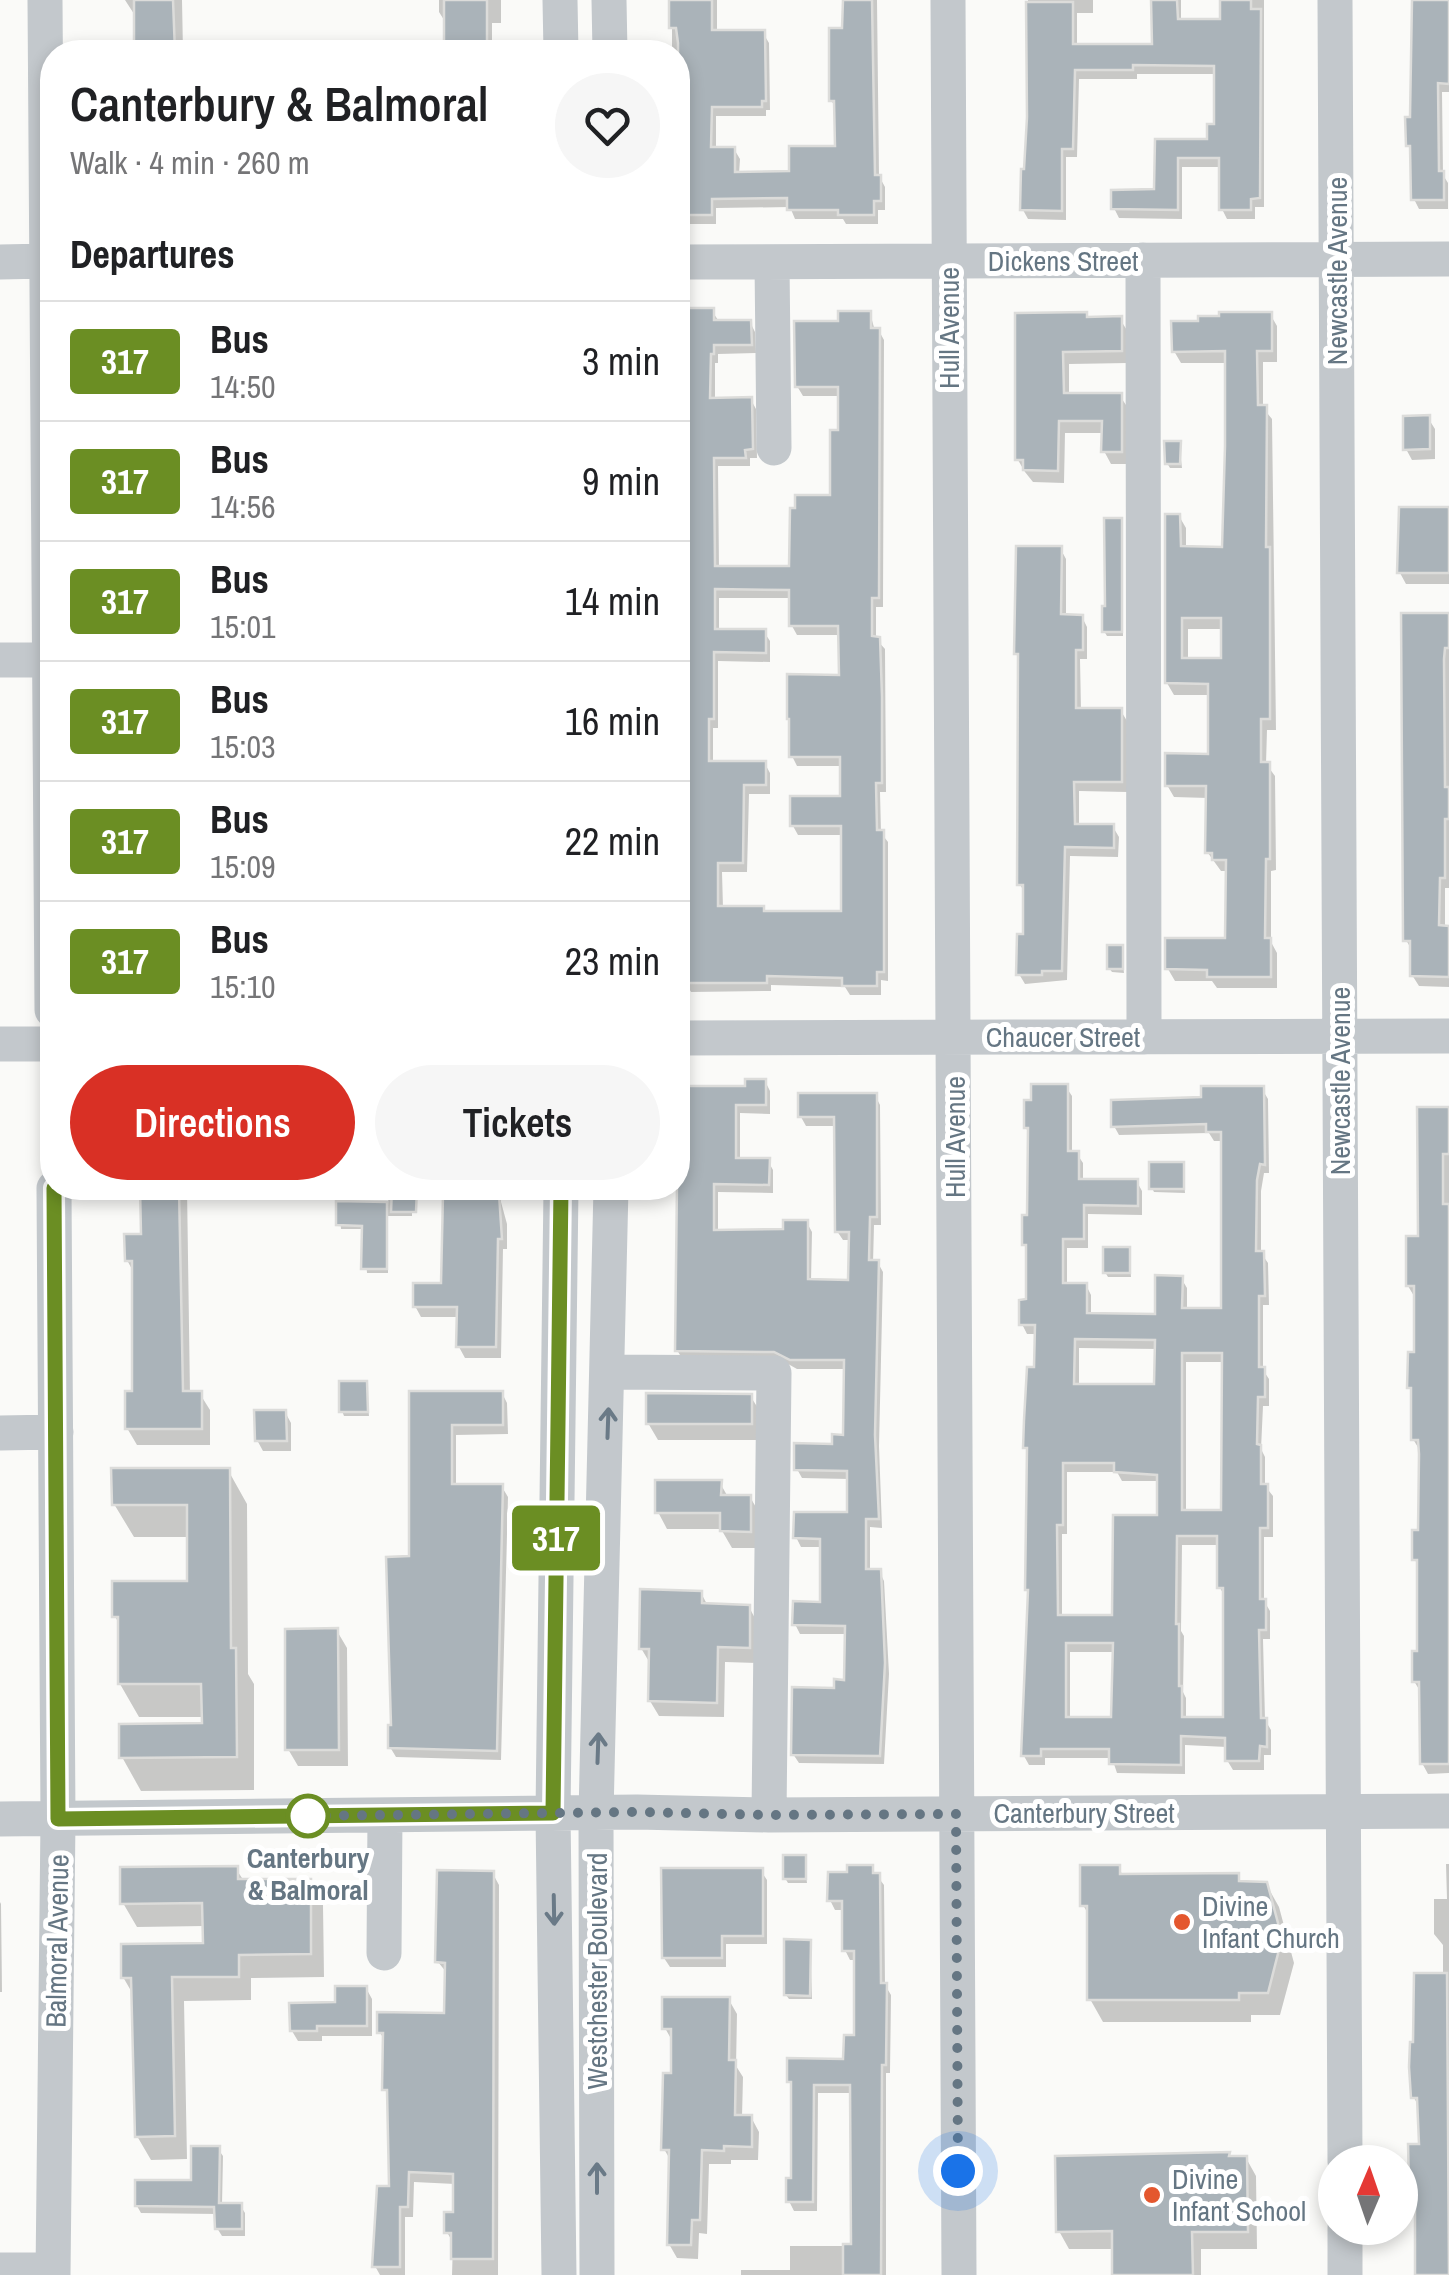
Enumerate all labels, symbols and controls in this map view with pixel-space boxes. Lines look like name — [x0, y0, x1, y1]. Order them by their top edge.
text: Canterbury & Balmoral — [70, 71, 488, 136]
button: heart — [555, 73, 660, 178]
text: Walk · 4 min · 260 m — [70, 141, 310, 184]
street label: Newcastle Avenue — [1318, 177, 1356, 365]
text: Departures — [70, 229, 235, 280]
street label: Dickens Street — [988, 242, 1138, 280]
street label: Hull Avenue — [930, 267, 968, 389]
text: Bus — [210, 314, 269, 365]
text: 3 min — [582, 336, 660, 387]
text: 317 — [101, 338, 149, 385]
text: 14:50 — [210, 365, 276, 408]
text: Bus — [210, 434, 269, 485]
text: 9 min — [582, 456, 660, 507]
text: 317 — [101, 458, 149, 505]
text: 14:56 — [210, 485, 276, 528]
text: Bus — [210, 554, 269, 605]
text: 14 min — [565, 576, 660, 627]
text: 317 — [101, 578, 149, 625]
text: 15:01 — [210, 605, 276, 648]
text: Bus — [210, 674, 269, 725]
text: 16 min — [565, 696, 660, 747]
text: 317 — [101, 698, 149, 745]
text: 15:03 — [210, 725, 276, 768]
text: Bus — [210, 794, 269, 845]
text: 22 min — [565, 816, 660, 867]
text: 317 — [101, 818, 149, 865]
text: 15:09 — [210, 845, 276, 888]
text: Bus — [210, 914, 269, 965]
text: 23 min — [565, 936, 660, 987]
text: 317 — [101, 938, 149, 985]
text: 15:10 — [210, 965, 276, 1008]
street label: Newcastle Avenue — [1321, 987, 1359, 1175]
street label: Chaucer Street — [986, 1018, 1140, 1056]
button: Directions — [70, 1065, 355, 1180]
button: Tickets — [375, 1065, 660, 1180]
street label: Hull Avenue — [936, 1076, 974, 1198]
one-way arrow — [598, 1407, 617, 1439]
line badge: 317 — [498, 1506, 614, 1570]
text: 317 — [532, 1515, 580, 1562]
one-way arrow — [588, 1732, 607, 1764]
street label: Canterbury Street — [993, 1794, 1175, 1832]
marker: Canterbury & Balmoral — [287, 1795, 329, 1837]
place label: Canterbury & Balmoral — [247, 1839, 369, 1909]
street label: Westchester Boulevard — [578, 1853, 616, 2089]
street label: Balmoral Avenue — [36, 1854, 78, 2028]
place label: Divine Infant Church — [1202, 1887, 1340, 1957]
one-way arrow — [544, 1894, 564, 1926]
marker: Divine Infant Church — [1171, 1911, 1193, 1933]
north arrow — [1318, 2145, 1418, 2245]
map controls — [1318, 2145, 1418, 2245]
your location — [933, 2146, 983, 2196]
place label: Divine Infant School — [1172, 2160, 1306, 2230]
one-way arrow — [588, 2162, 606, 2194]
marker: Divine Infant School — [1141, 2184, 1163, 2206]

